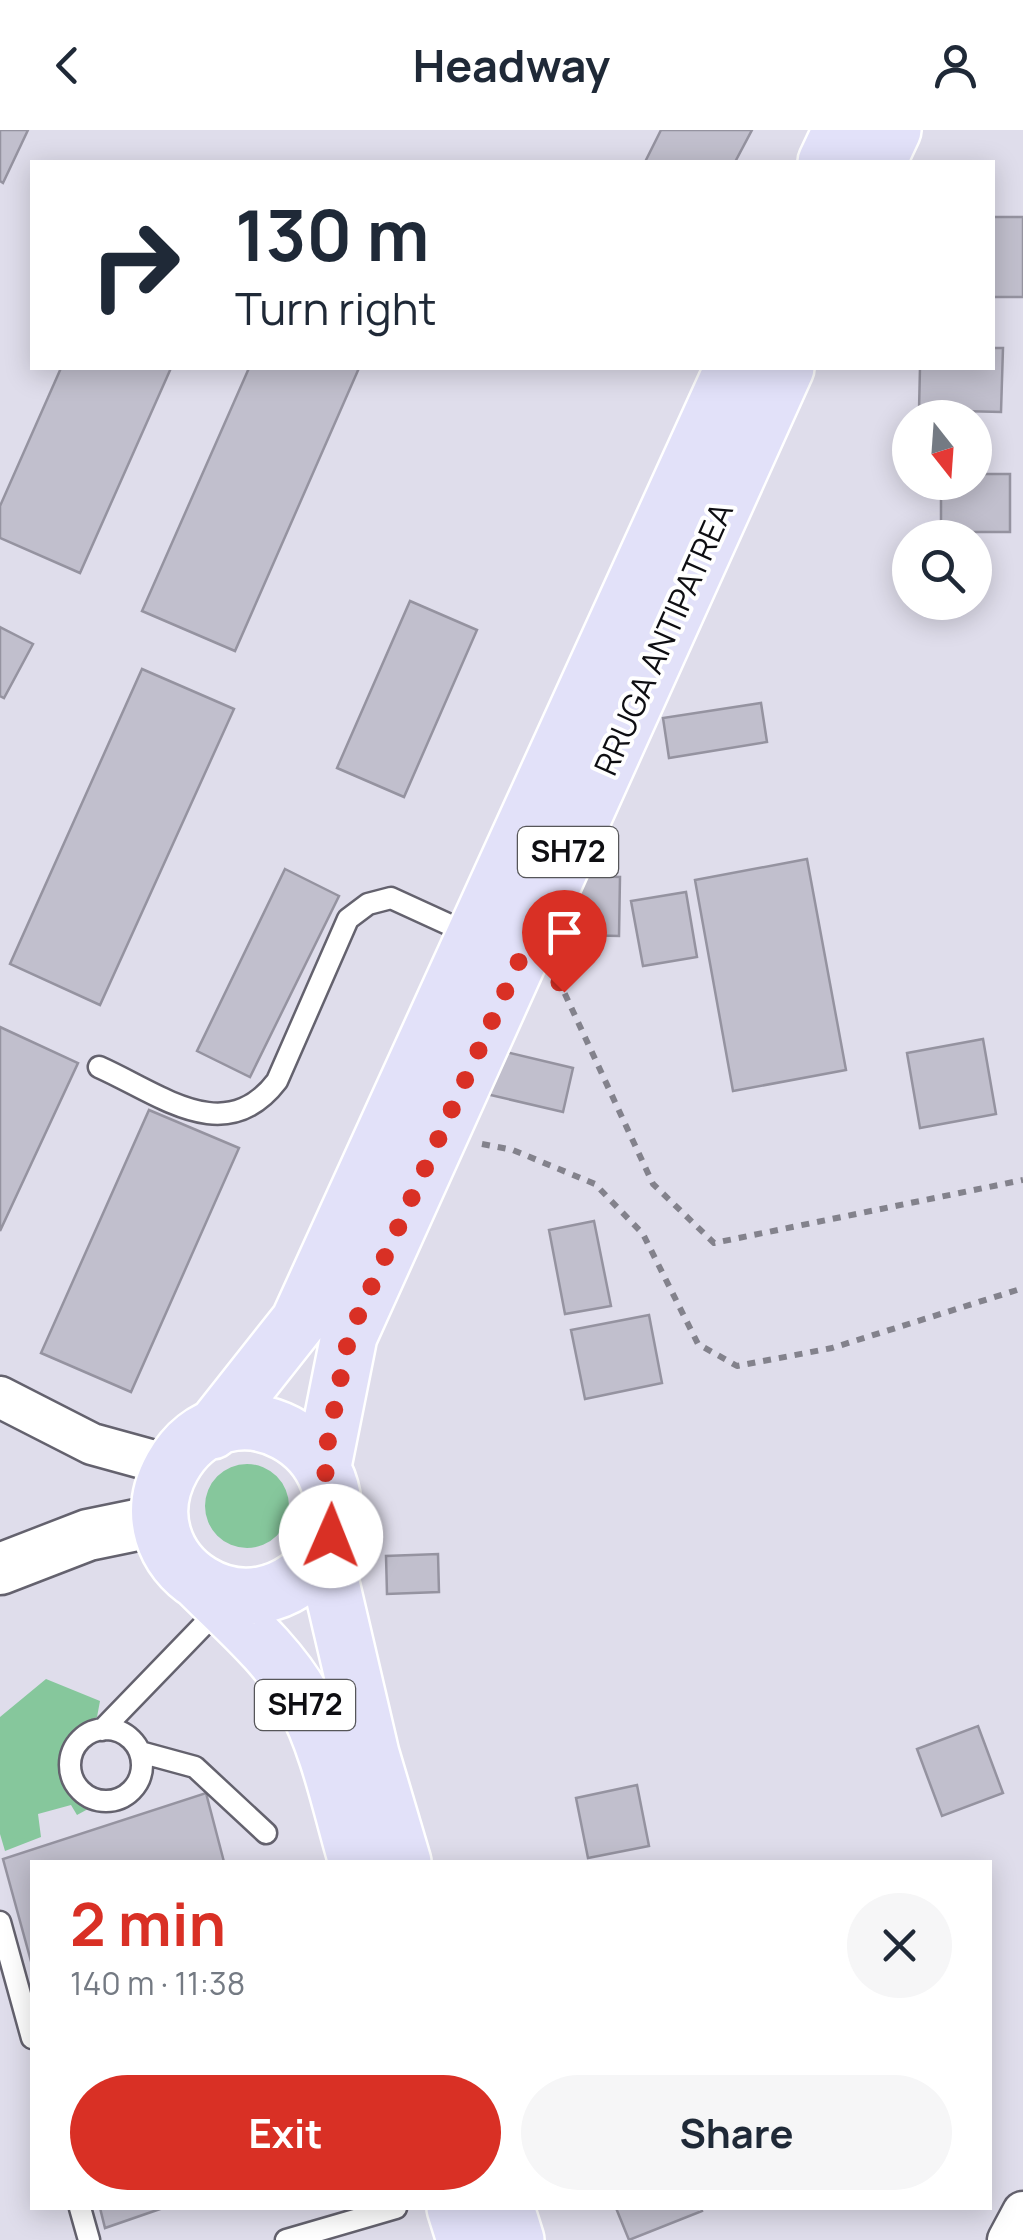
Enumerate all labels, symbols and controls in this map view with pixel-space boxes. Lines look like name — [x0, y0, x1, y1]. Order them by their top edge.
text: Headway — [413, 34, 610, 96]
icon: back — [40, 38, 95, 93]
icon: person — [928, 38, 983, 93]
text: 130 m — [235, 186, 429, 282]
icon: right — [70, 200, 200, 330]
text: Turn right — [235, 277, 436, 339]
north arrow — [892, 400, 992, 500]
map controls — [892, 400, 992, 620]
street label: RRUGA ANTIPATREA — [583, 495, 743, 782]
button: search — [892, 520, 992, 620]
road number: SH72 — [518, 827, 618, 877]
pin — [522, 890, 607, 993]
icon: arrive — [537, 905, 592, 960]
position arrow — [279, 1484, 383, 1588]
road number: SH72 — [255, 1680, 355, 1730]
text: 2 min — [70, 1882, 226, 1964]
button: close — [847, 1893, 952, 1998]
text: 140 m · 11:38 — [70, 1961, 245, 2005]
button: Exit — [70, 2075, 501, 2190]
button: Share — [521, 2075, 952, 2190]

